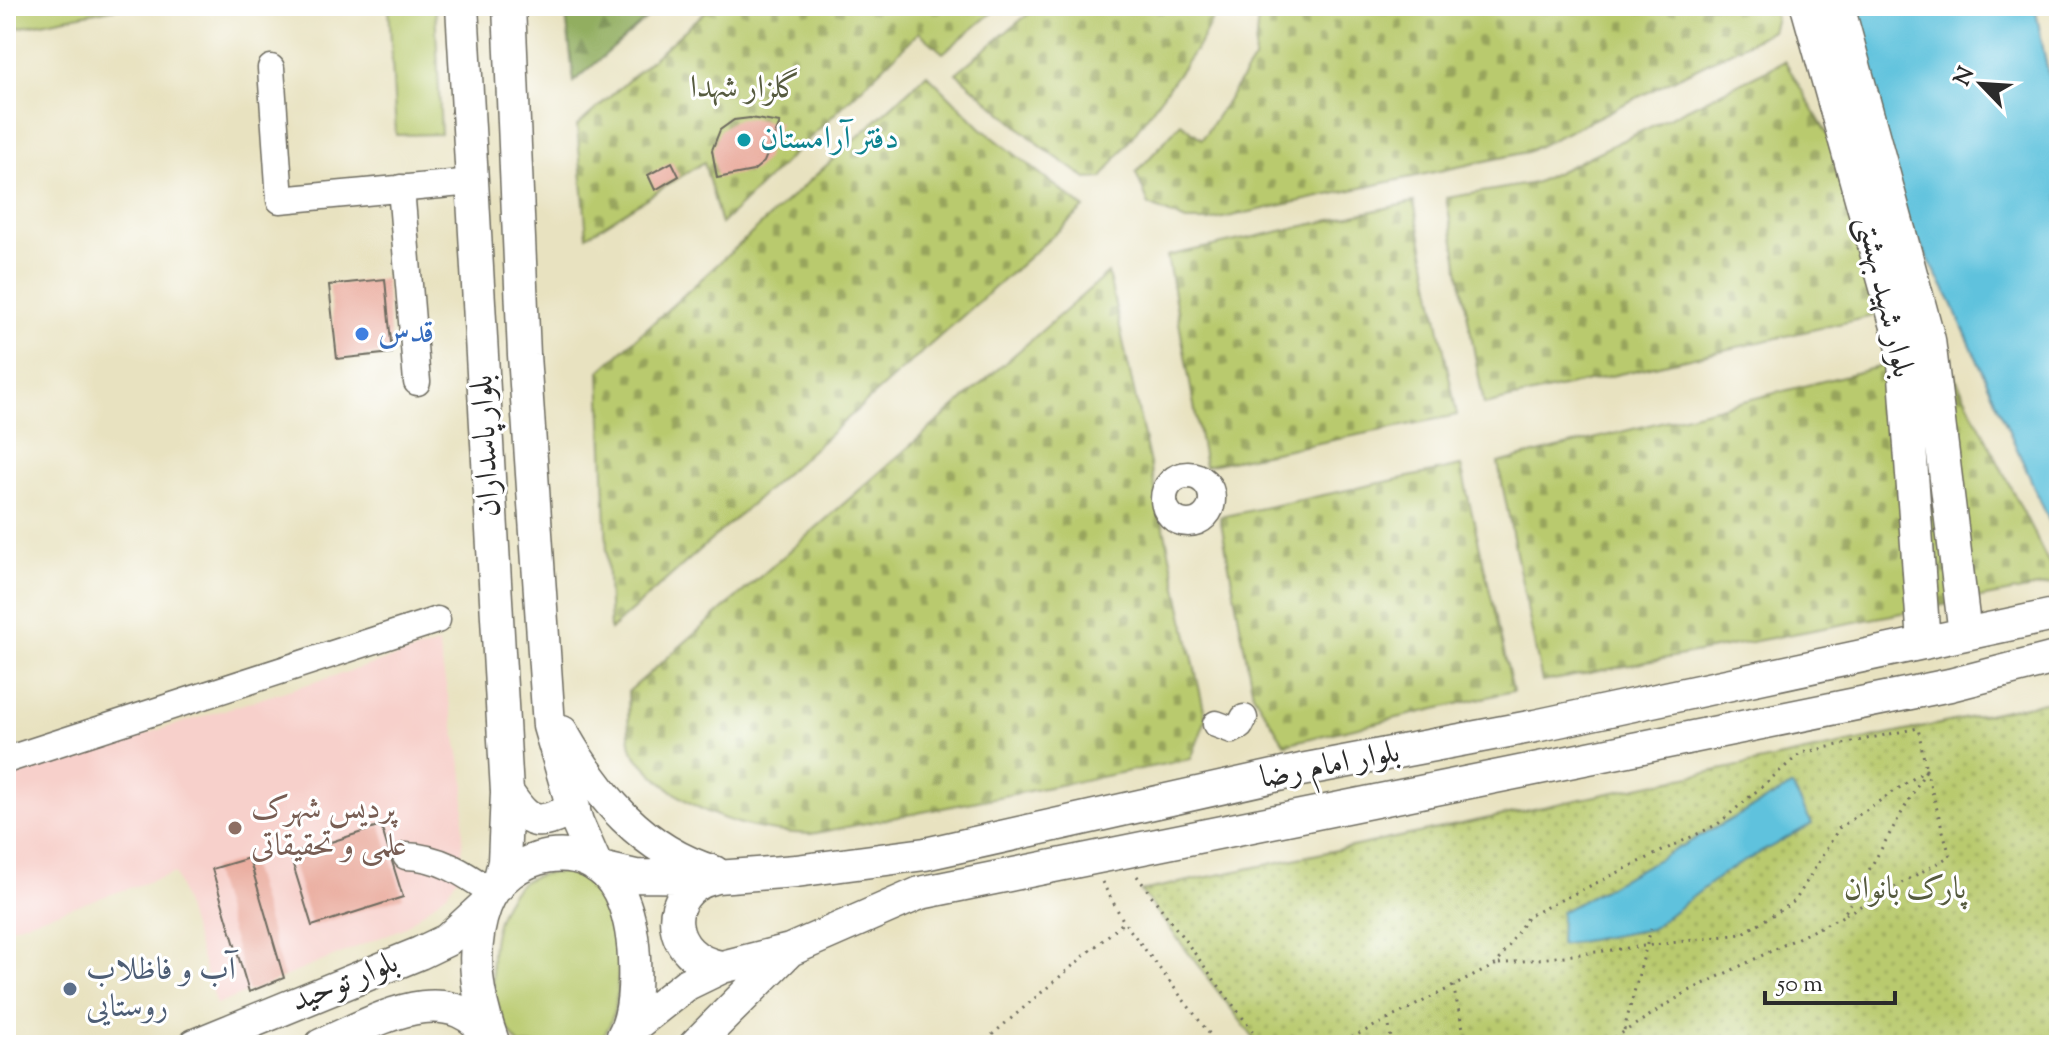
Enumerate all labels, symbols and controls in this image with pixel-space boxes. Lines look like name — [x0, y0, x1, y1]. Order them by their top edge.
north arrow — [1941, 44, 2021, 124]
text: N — [1947, 62, 1984, 92]
park label: گلزار شهدا — [690, 66, 800, 112]
place label: دفتر آرامستان — [760, 117, 899, 163]
marker: دفتر آرامستان — [735, 131, 753, 149]
street label: بلوار شهید بهشتی — [1843, 212, 1925, 382]
place label: قدس — [378, 311, 434, 357]
marker: قدس — [353, 325, 371, 343]
street label: بلوار پاسداران — [460, 374, 514, 518]
street label: بلوار امام رضا — [1256, 730, 1404, 804]
place label: پردیس شهرک علمی و تحقیقاتی — [251, 787, 407, 870]
marker: پردیس شهرک علمی و تحقیقاتی — [226, 819, 244, 837]
park label: پارک بانوان — [1844, 867, 1968, 913]
street label: بلوار توحید — [285, 941, 405, 1025]
place label: آب و فاظلاب روستایی — [86, 948, 239, 1031]
scale bar — [1765, 955, 1895, 1005]
text: 50 m — [1775, 968, 1823, 1002]
marker: آب و فاظلاب روستایی — [61, 980, 79, 998]

